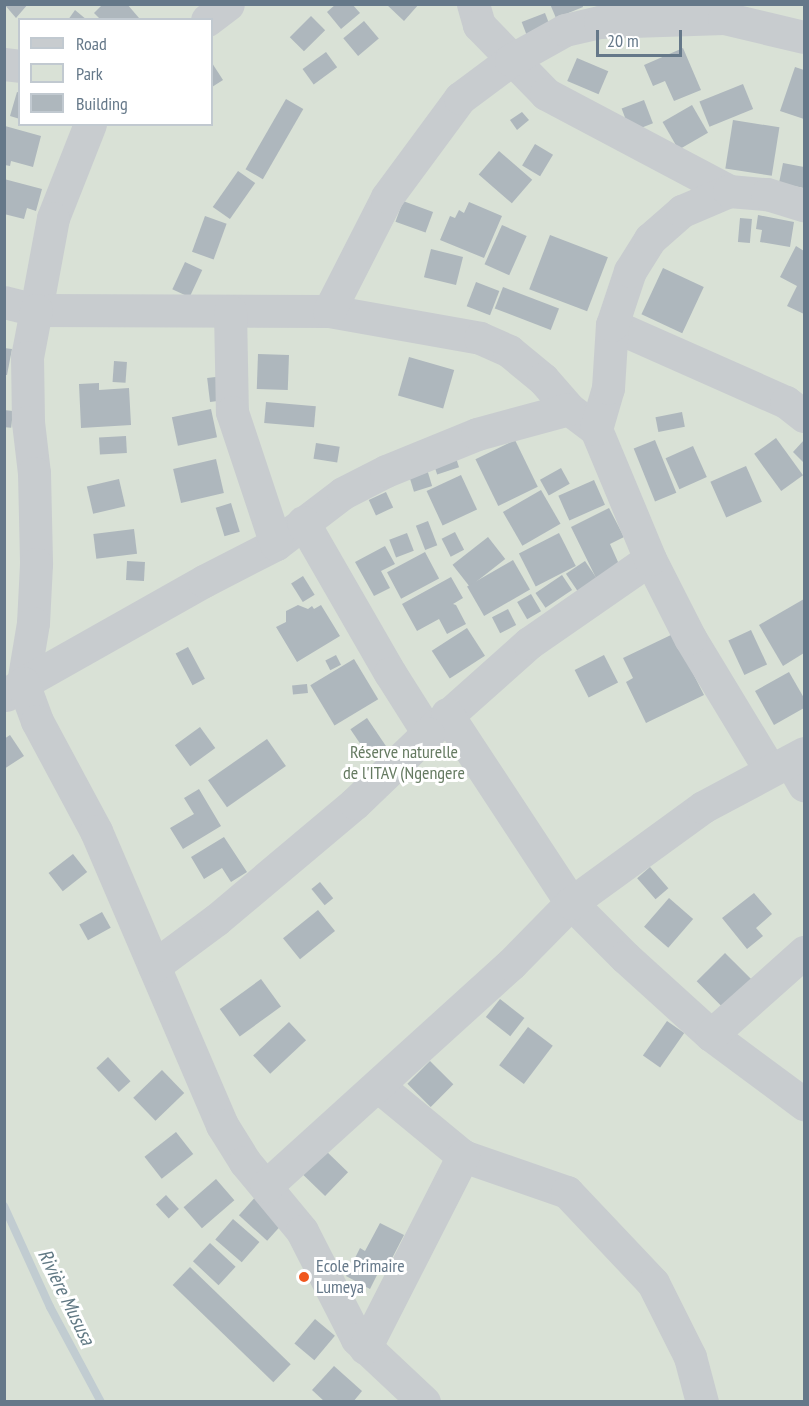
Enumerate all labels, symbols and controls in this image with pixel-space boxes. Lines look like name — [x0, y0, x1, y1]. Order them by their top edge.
legend — [18, 18, 213, 126]
scale bar — [599, 18, 684, 56]
text: 20 m — [607, 29, 639, 52]
text: Road — [76, 32, 107, 55]
text: Park — [76, 62, 103, 85]
text: Building — [76, 92, 128, 115]
park label: Réserve naturelle de l'ITAV (Ngengere — [343, 742, 465, 784]
water label: Rivière Mususa — [32, 1245, 100, 1349]
place label: Ecole Primaire Lumeya — [316, 1256, 405, 1298]
marker: Ecole Primaire Lumeya — [297, 1270, 311, 1284]

